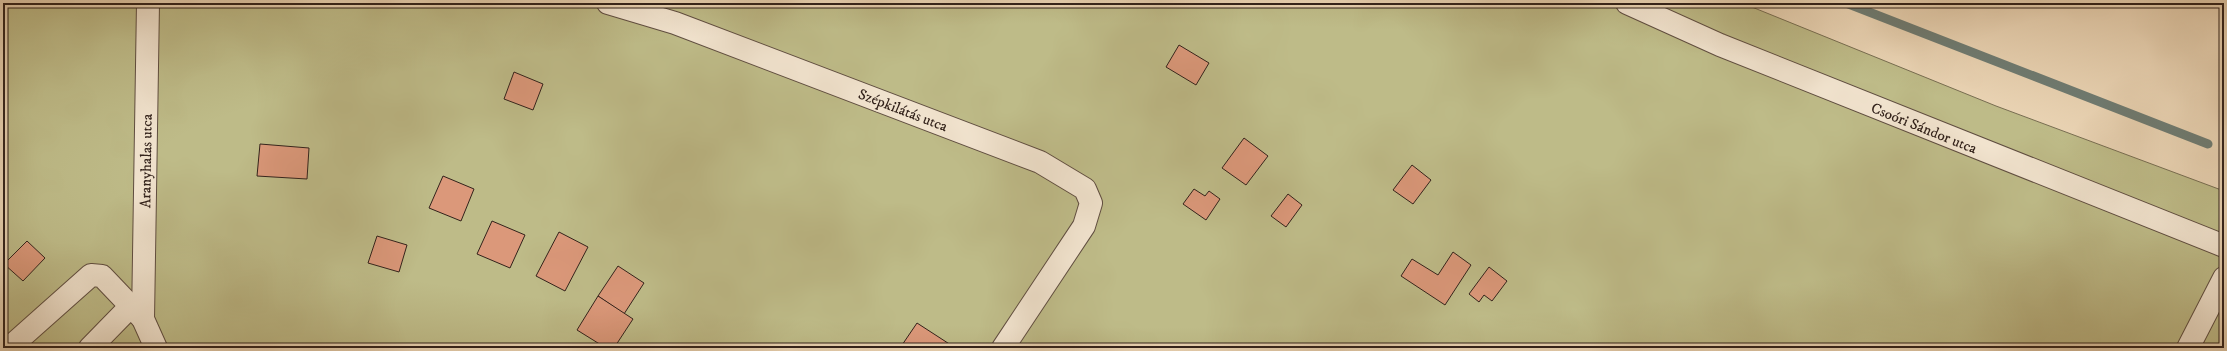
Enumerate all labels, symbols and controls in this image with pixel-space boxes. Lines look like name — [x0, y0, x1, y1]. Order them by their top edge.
street label: Szépkilátás utca — [855, 85, 951, 136]
street label: Csoóri Sándor utca — [1868, 99, 1980, 159]
street label: Aranyhalas utca — [136, 113, 157, 208]

